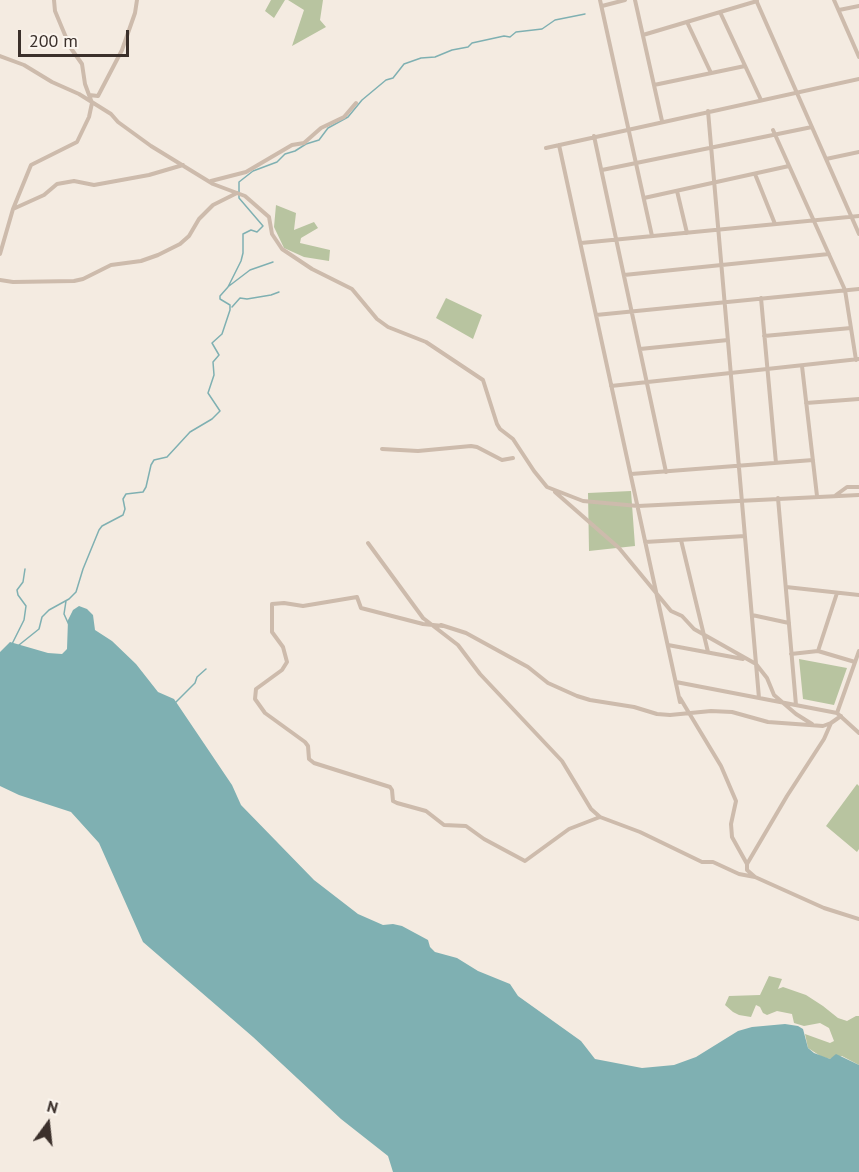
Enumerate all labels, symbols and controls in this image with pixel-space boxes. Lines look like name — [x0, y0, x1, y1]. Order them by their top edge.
scale bar — [21, 18, 132, 56]
text: 200 m — [29, 29, 78, 52]
north arrow — [18, 1094, 78, 1154]
text: N — [45, 1096, 60, 1118]

